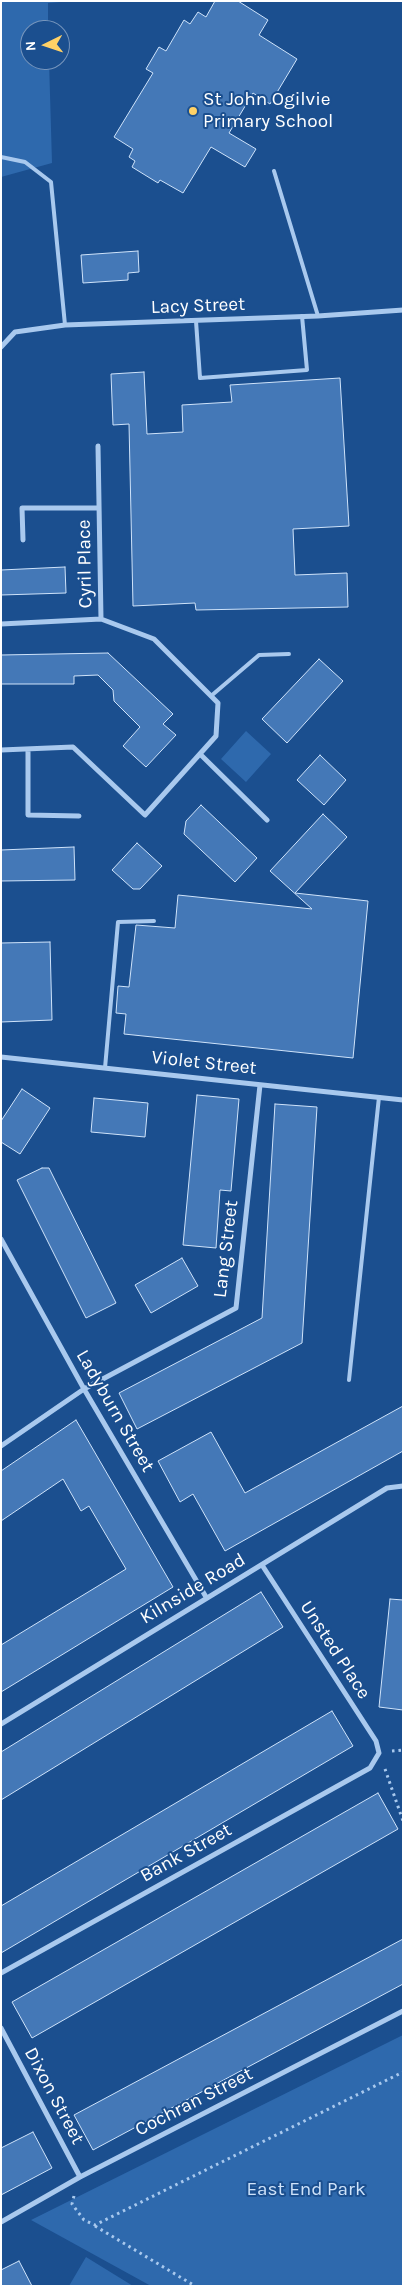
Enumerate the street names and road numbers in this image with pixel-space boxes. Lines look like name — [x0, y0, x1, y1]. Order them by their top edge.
street label: Lacy Street — [150, 293, 246, 319]
street label: Cyril Place — [73, 519, 97, 609]
street label: Violet Street — [150, 1046, 258, 1080]
street label: Lang Street — [209, 1199, 243, 1299]
street label: Ladyburn Street — [71, 1346, 159, 1476]
street label: Kilnside Road — [136, 1549, 250, 1629]
street label: Unsted Place — [295, 1597, 375, 1703]
street label: Bank Street — [136, 1819, 236, 1887]
street label: Dixon Street — [19, 2044, 89, 2148]
street label: Cochran Street — [131, 2063, 257, 2141]

